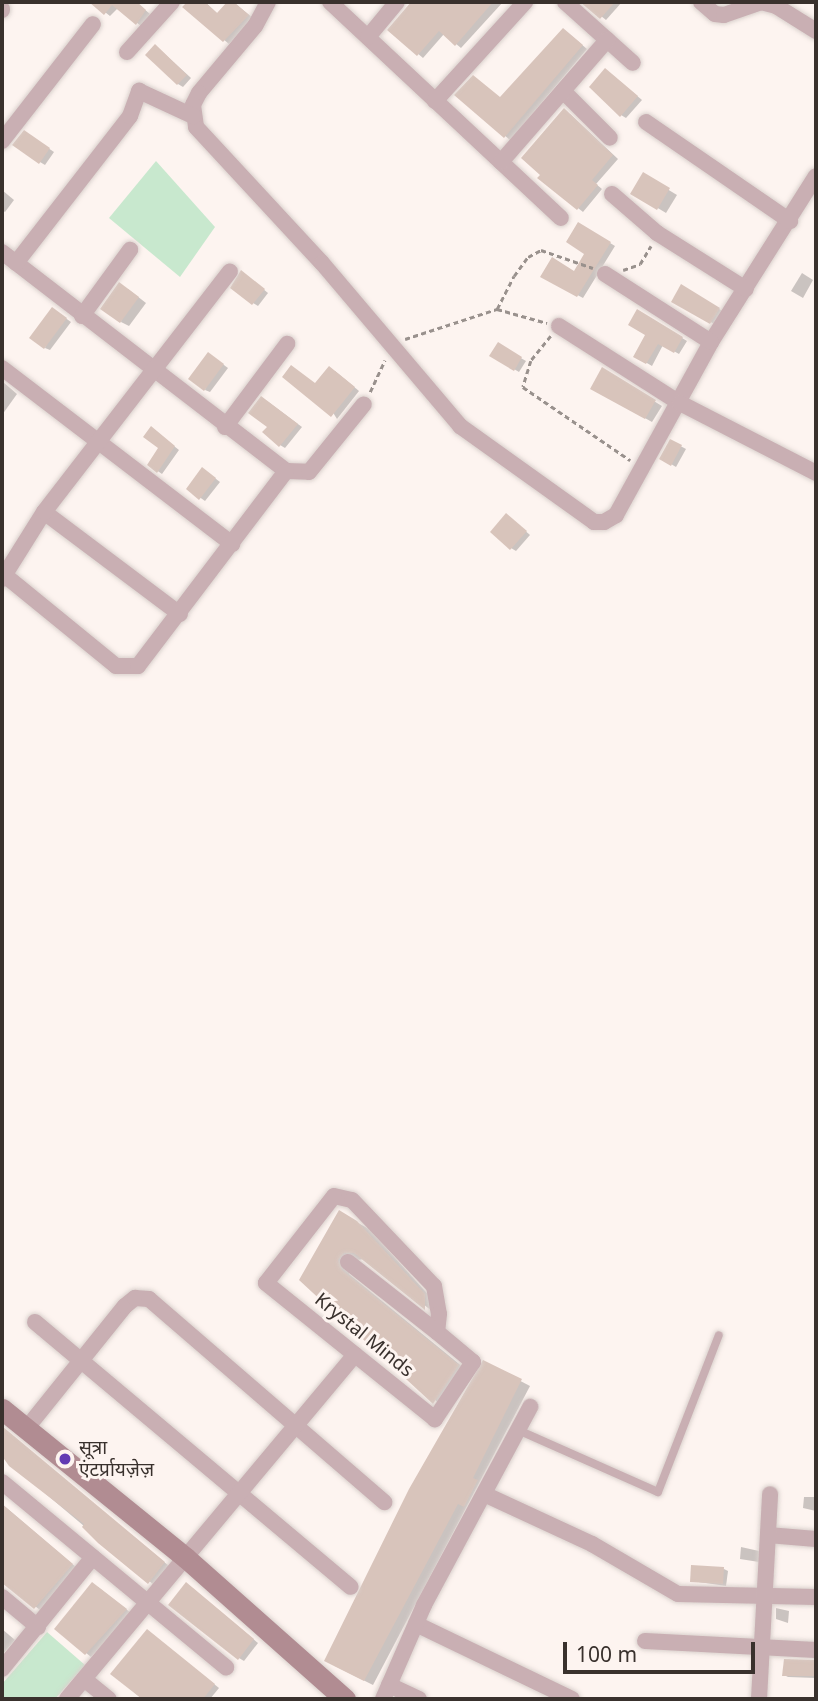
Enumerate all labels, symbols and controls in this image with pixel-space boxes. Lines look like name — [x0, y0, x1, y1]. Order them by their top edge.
street label: Krystal Minds — [310, 1288, 418, 1382]
place label: सूत्रा एंटर्प्रायज़ेज़ — [79, 1437, 154, 1481]
marker: सूत्रा एंटर्प्रायज़ेज़ — [57, 1451, 73, 1467]
scale bar — [566, 1628, 758, 1672]
text: 100 m — [576, 1640, 637, 1668]

